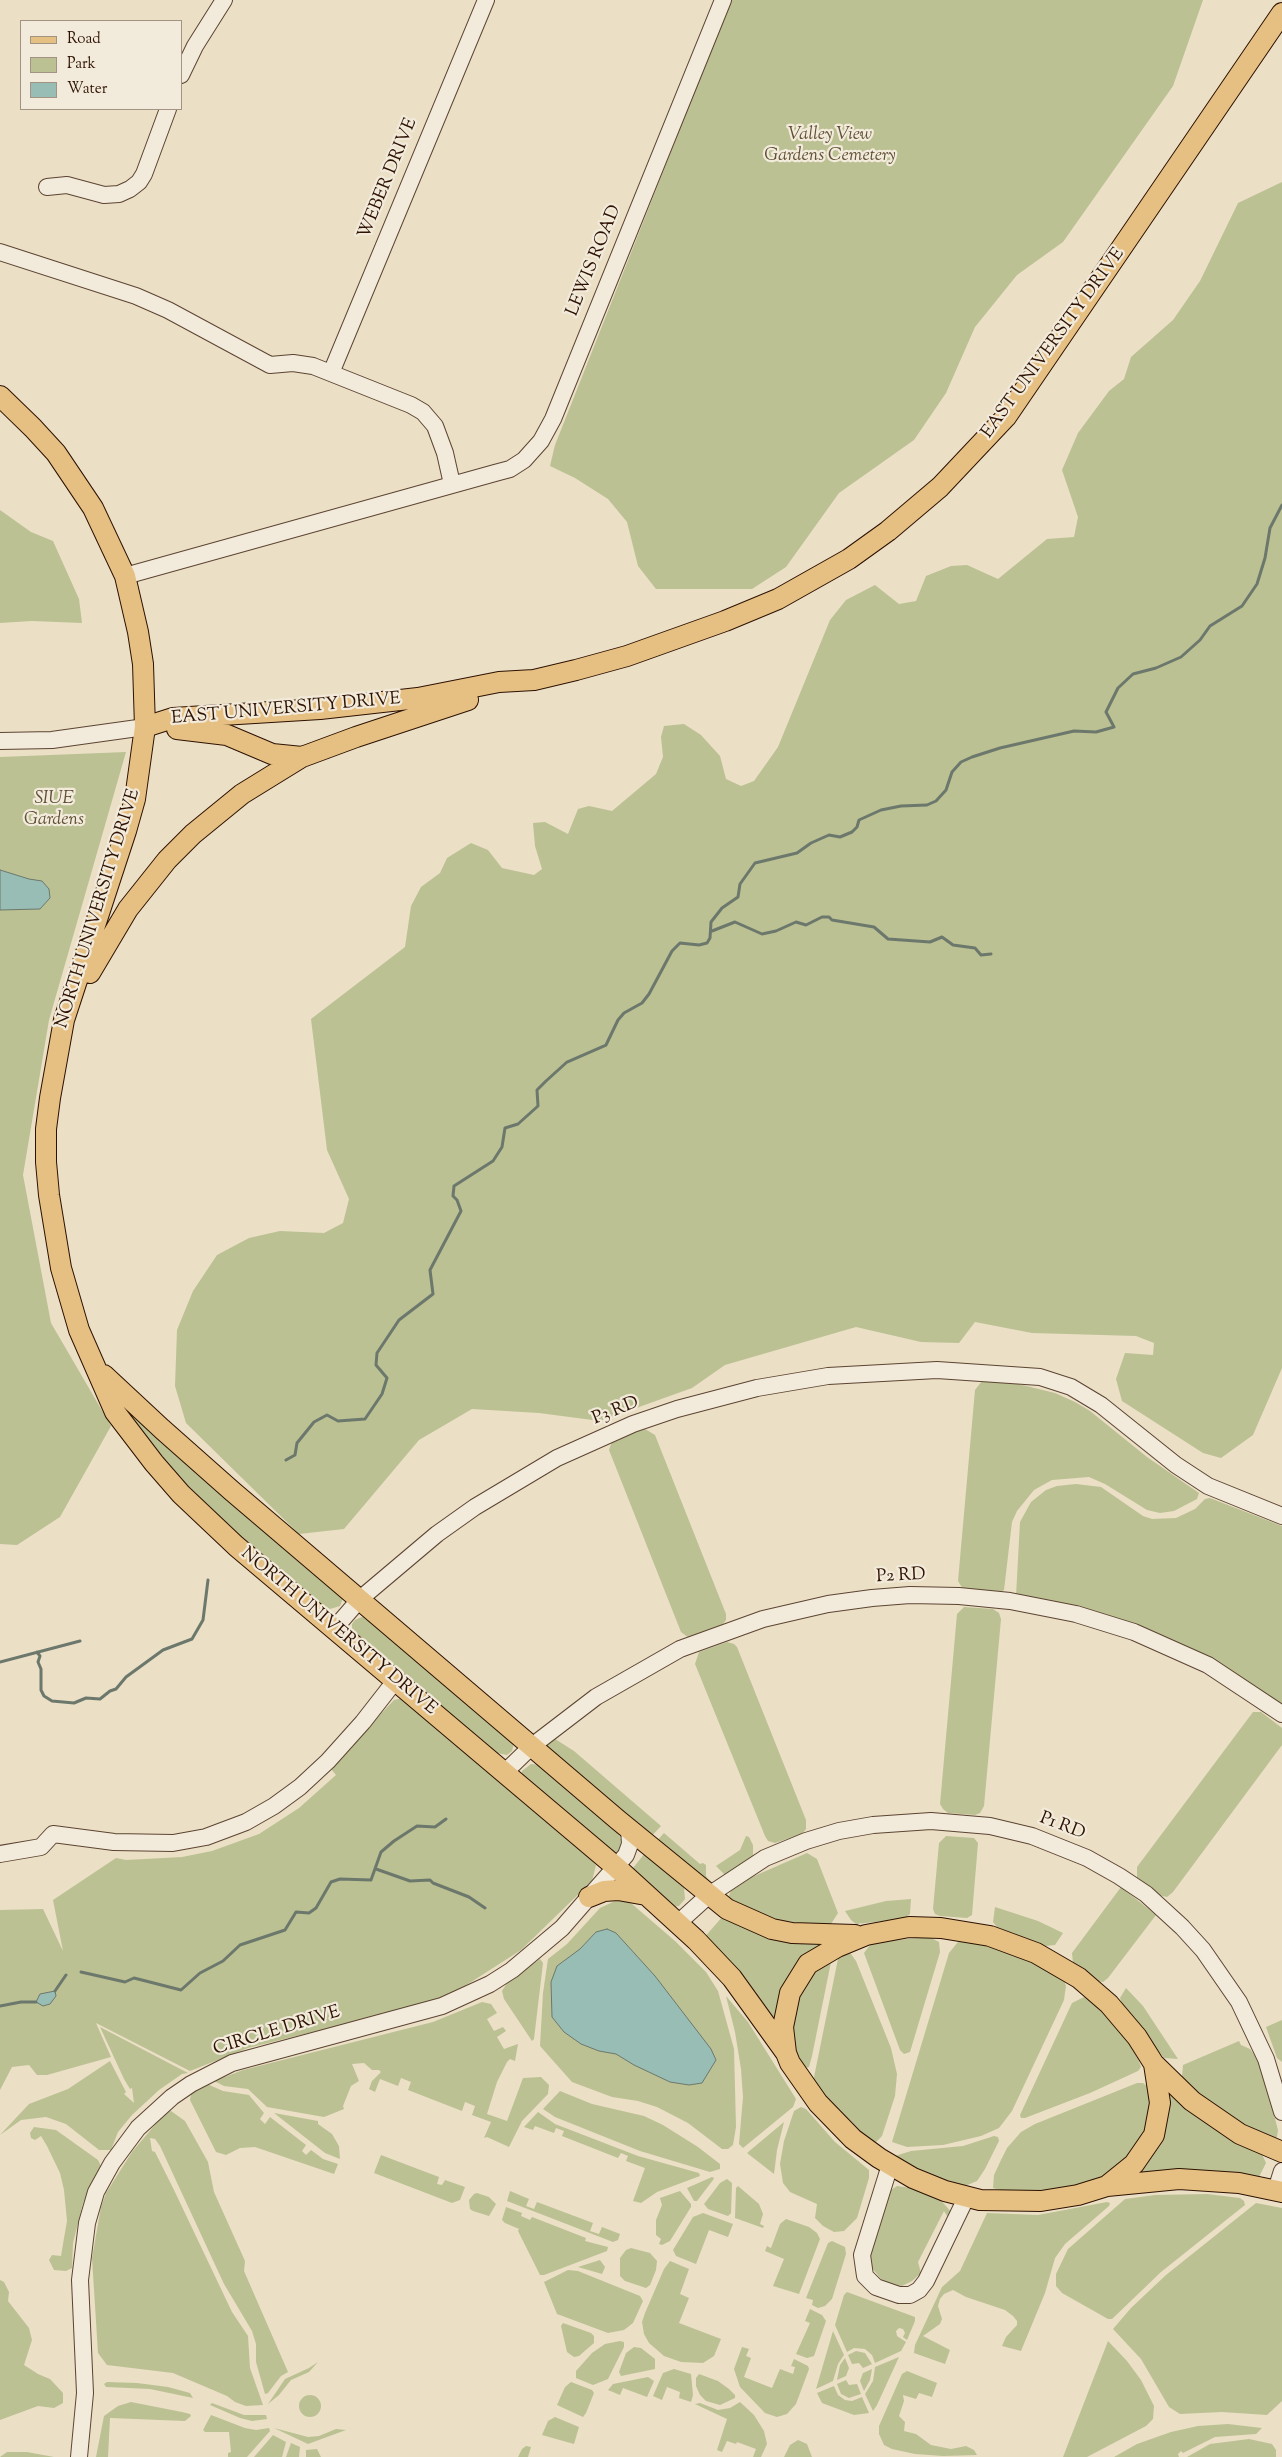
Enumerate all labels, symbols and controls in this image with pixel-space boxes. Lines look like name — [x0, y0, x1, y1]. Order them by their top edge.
legend — [20, 20, 182, 110]
text: Road — [67, 29, 101, 50]
text: Park — [67, 54, 96, 75]
text: Water — [67, 79, 107, 100]
street label: WEBER DRIVE — [355, 115, 423, 243]
park label: Valley View Gardens Cemetery — [764, 125, 896, 168]
street label: LEWIS ROAD — [563, 202, 627, 320]
street label: EAST UNIVERSITY DRIVE — [978, 245, 1130, 443]
street label: EAST UNIVERSITY DRIVE — [171, 689, 401, 731]
street label: NORTH UNIVERSITY DRIVE — [52, 787, 146, 1031]
park label: SIUE Gardens — [24, 789, 84, 832]
street label: P3 RD — [590, 1393, 642, 1431]
street label: NORTH UNIVERSITY DRIVE — [236, 1544, 440, 1720]
street label: P2 RD — [876, 1565, 926, 1589]
street label: P1 RD — [1036, 1808, 1088, 1846]
street label: CIRCLE DRIVE — [211, 2002, 343, 2062]

